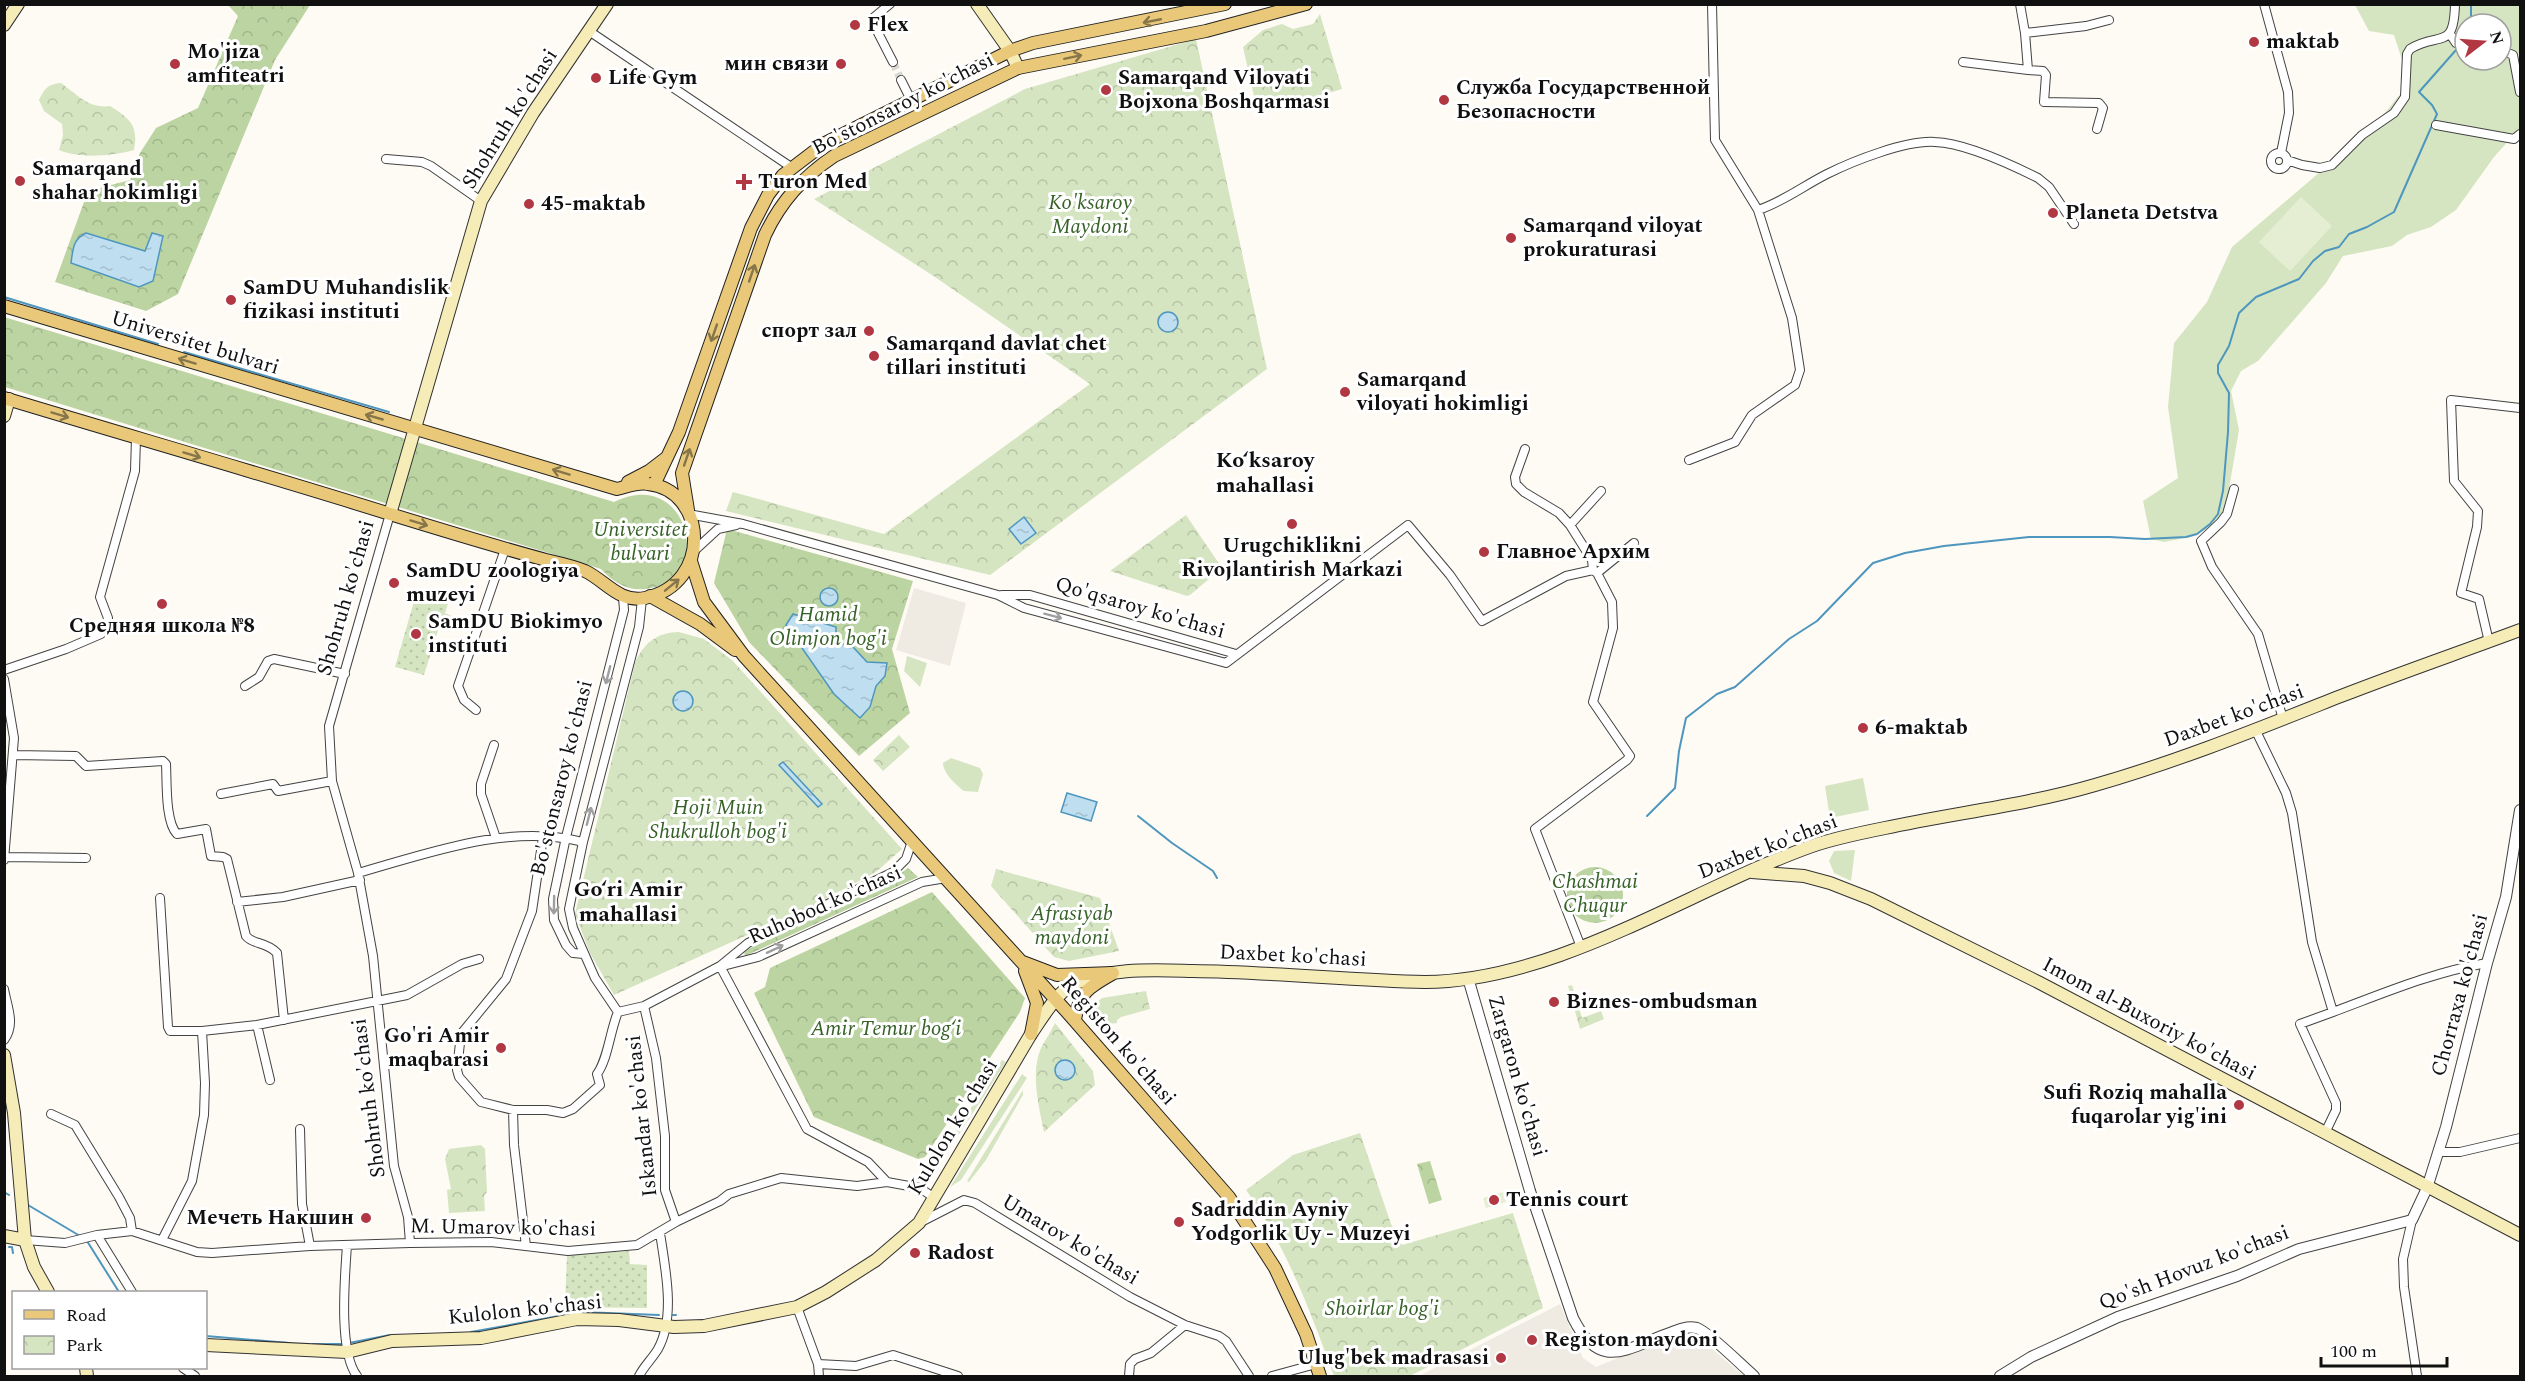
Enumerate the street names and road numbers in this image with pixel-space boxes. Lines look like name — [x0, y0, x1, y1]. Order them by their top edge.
street label: Shohruh ko'chasi — [454, 42, 566, 196]
street label: Bo'stonsaroy ko'chasi — [806, 44, 1000, 164]
street label: Universitet bulvari — [107, 302, 283, 384]
street label: Shohruh ko'chasi — [308, 516, 384, 680]
street label: Qo'qsaroy ko'chasi — [1051, 568, 1229, 648]
street label: Daxbet ko'chasi — [2159, 676, 2309, 756]
street label: Bo'stonsaroy ko'chasi — [522, 677, 602, 879]
street label: Daxbet ko'chasi — [1693, 806, 1843, 888]
street label: Ruhobod ko'chasi — [743, 857, 907, 953]
street label: Chorraxa ko'chasi — [2423, 910, 2497, 1080]
street label: Daxbet ko'chasi — [1219, 936, 1367, 976]
street label: Imom al-Buxoriy ko'chasi — [2036, 949, 2262, 1089]
street label: Registon ko'chasi — [1052, 969, 1184, 1113]
street label: Zargaron ko'chasi — [1479, 991, 1555, 1161]
street label: Shohruh ko'chasi — [343, 1016, 395, 1180]
street label: Iskandar ko'chasi — [618, 1033, 666, 1199]
street label: Kulolon ko'chasi — [899, 1052, 1007, 1202]
street label: Umarov ko'chasi — [995, 1186, 1145, 1294]
street label: M. Umarov ko'chasi — [410, 1210, 596, 1246]
street label: Qo'sh Hovuz ko'chasi — [2094, 1217, 2294, 1319]
street label: Kulolon ko'chasi — [446, 1286, 604, 1334]

